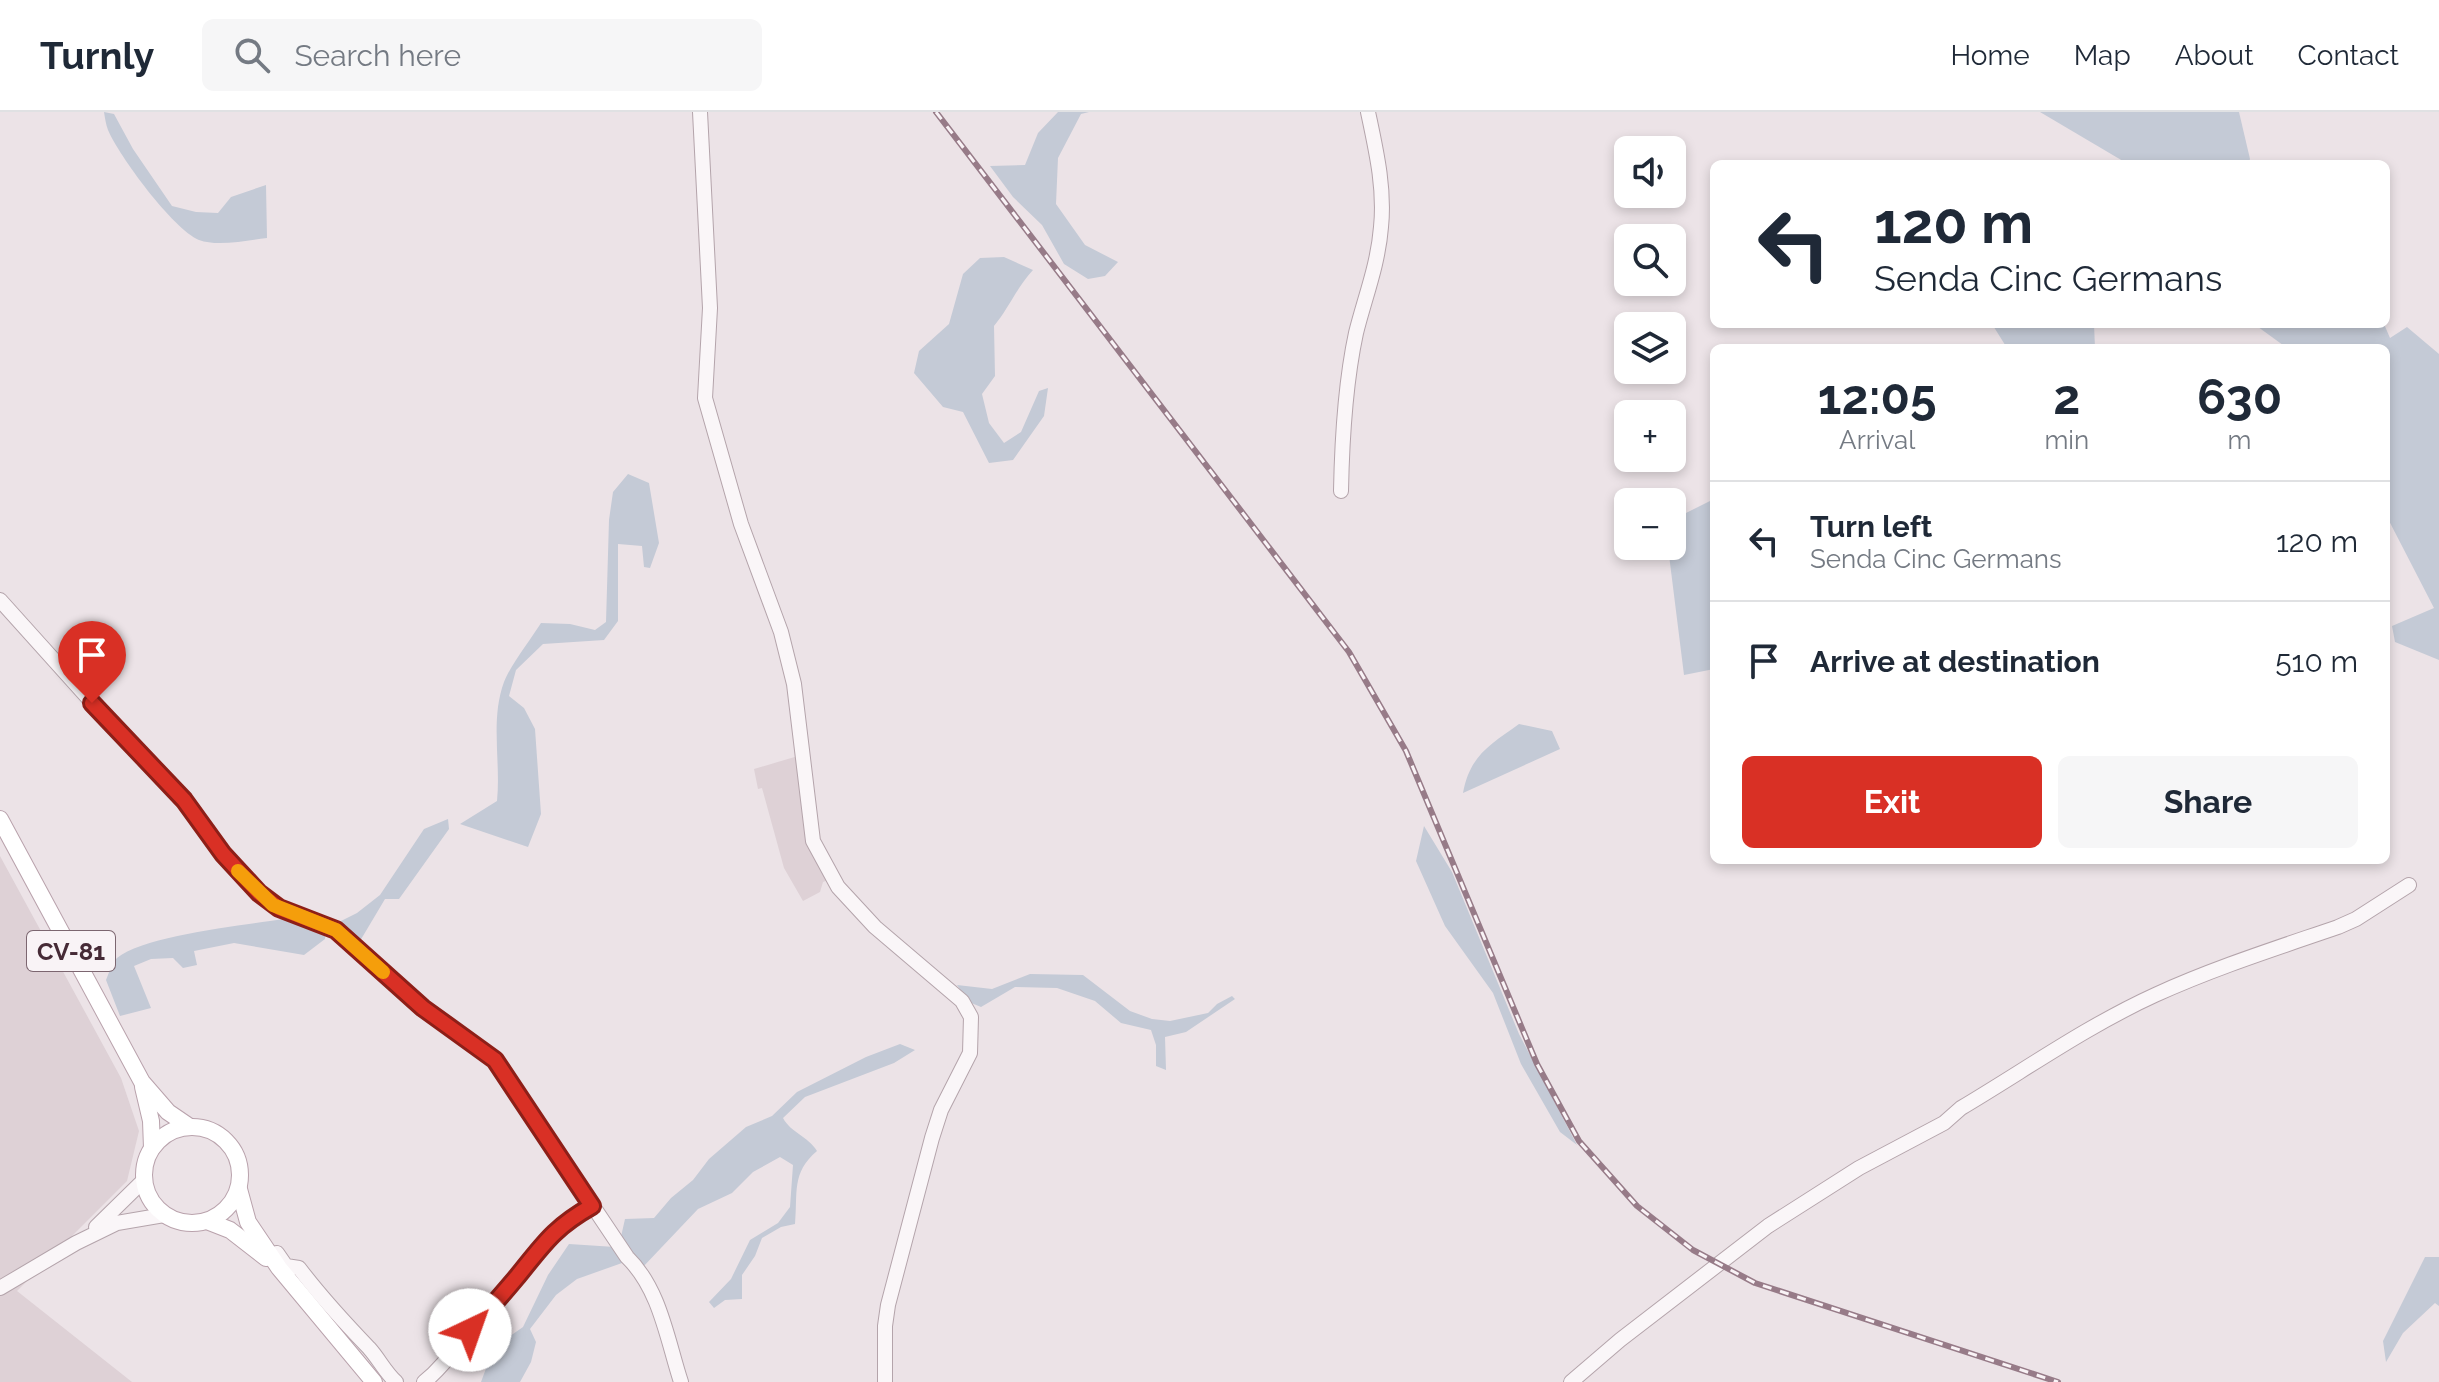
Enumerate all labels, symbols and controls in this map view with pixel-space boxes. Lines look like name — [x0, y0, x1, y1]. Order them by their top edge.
search box — [202, 19, 762, 91]
text: Turnly — [40, 33, 154, 78]
icon: search — [230, 33, 274, 77]
text: Search here — [294, 38, 461, 73]
text: Home — [1950, 39, 2030, 72]
text: Map — [2074, 39, 2131, 72]
text: About — [2175, 39, 2254, 72]
text: Contact — [2298, 39, 2399, 72]
map controls — [1614, 136, 1686, 560]
button: sound — [1614, 136, 1686, 208]
text: 120 m — [1874, 190, 2033, 256]
icon: left — [1742, 192, 1846, 296]
button: search — [1614, 224, 1686, 296]
text: Senda Cinc Germans — [1874, 257, 2222, 299]
button: layers — [1614, 312, 1686, 384]
text: 12:05 — [1818, 369, 1937, 425]
text: 2 — [2053, 369, 2080, 425]
text: 630 — [2197, 369, 2282, 425]
button: + — [1614, 400, 1686, 472]
text: Arrival — [1839, 425, 1915, 455]
text: min — [2044, 425, 2089, 455]
text: m — [2228, 425, 2252, 455]
button: − — [1614, 488, 1686, 560]
text: Turn left — [1810, 509, 1932, 544]
icon: left — [1742, 519, 1786, 563]
text: 120 m — [2276, 524, 2358, 559]
text: Senda Cinc Germans — [1810, 544, 2062, 574]
pin — [58, 621, 126, 703]
icon: arrive — [70, 633, 114, 677]
icon: arrive — [1742, 639, 1786, 683]
text: Arrive at destination — [1810, 644, 2100, 679]
text: 510 m — [2275, 644, 2358, 679]
button: Exit — [1742, 756, 2042, 848]
button: Share — [2058, 756, 2358, 848]
road number: CV-81 — [27, 931, 115, 971]
position arrow — [428, 1288, 512, 1372]

